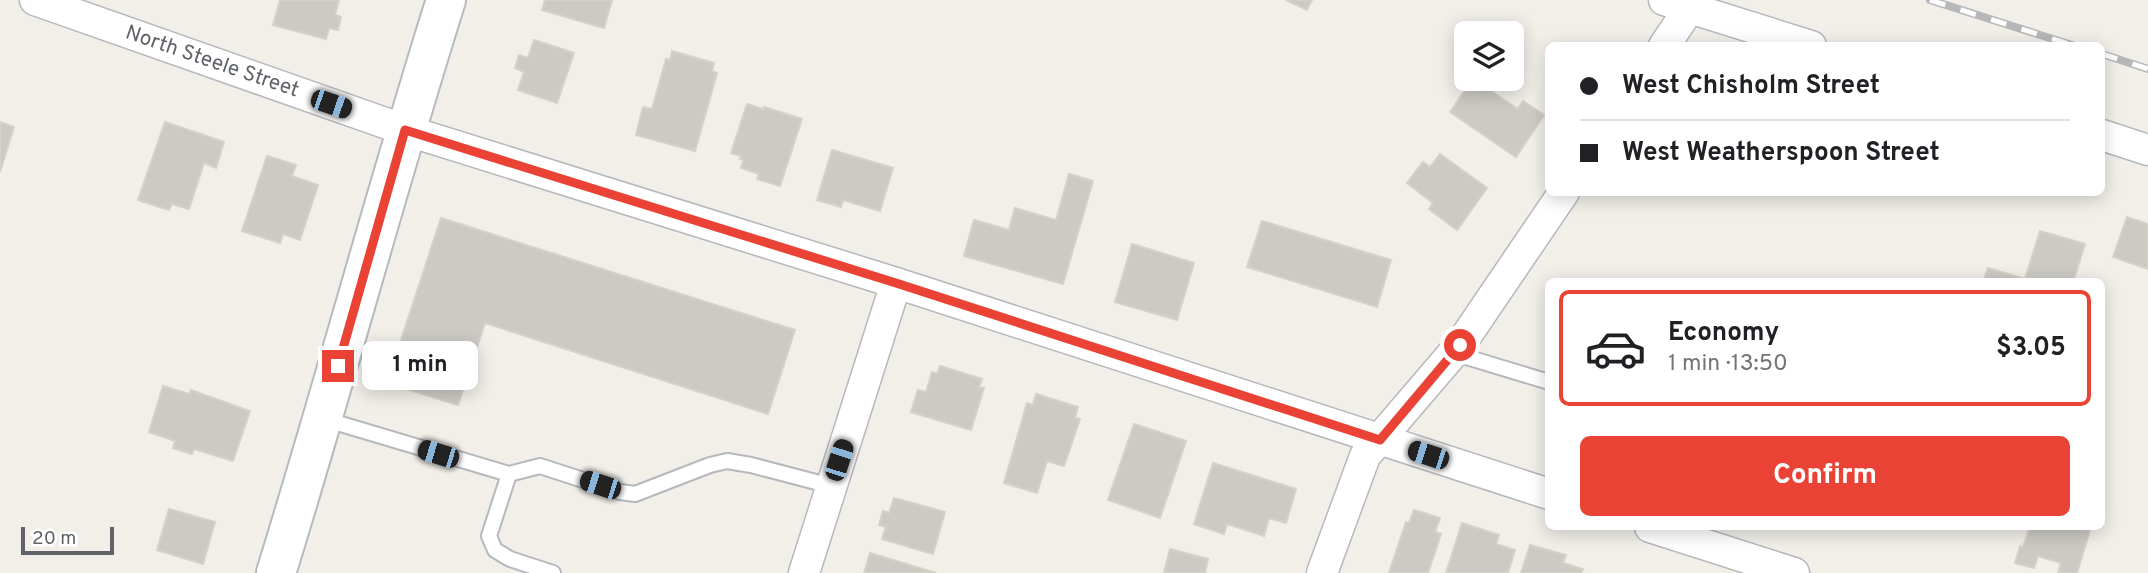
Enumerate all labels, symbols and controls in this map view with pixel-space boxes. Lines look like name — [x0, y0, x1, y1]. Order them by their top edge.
street label: North Steele Street — [122, 20, 302, 104]
map controls — [1454, 21, 1524, 91]
button: layers — [1454, 21, 1524, 91]
text: West Chisholm Street — [1622, 70, 1880, 103]
car — [308, 87, 355, 121]
text: West Weatherspoon Street — [1622, 137, 1940, 170]
icon: car — [1584, 317, 1647, 380]
text: Economy — [1668, 317, 1779, 350]
route start — [1444, 329, 1476, 361]
text: $3.05 — [1996, 332, 2066, 365]
callout: 1 min — [362, 342, 478, 390]
route end — [322, 350, 354, 382]
text: 1 min · 13:50 — [1668, 350, 1788, 379]
text: 1 min — [392, 351, 448, 380]
button: Confirm — [1580, 436, 2070, 516]
car — [823, 437, 856, 483]
car — [415, 438, 462, 470]
car — [1405, 439, 1452, 471]
car — [577, 469, 624, 501]
scale bar — [21, 524, 114, 556]
text: 20 m — [32, 527, 76, 551]

